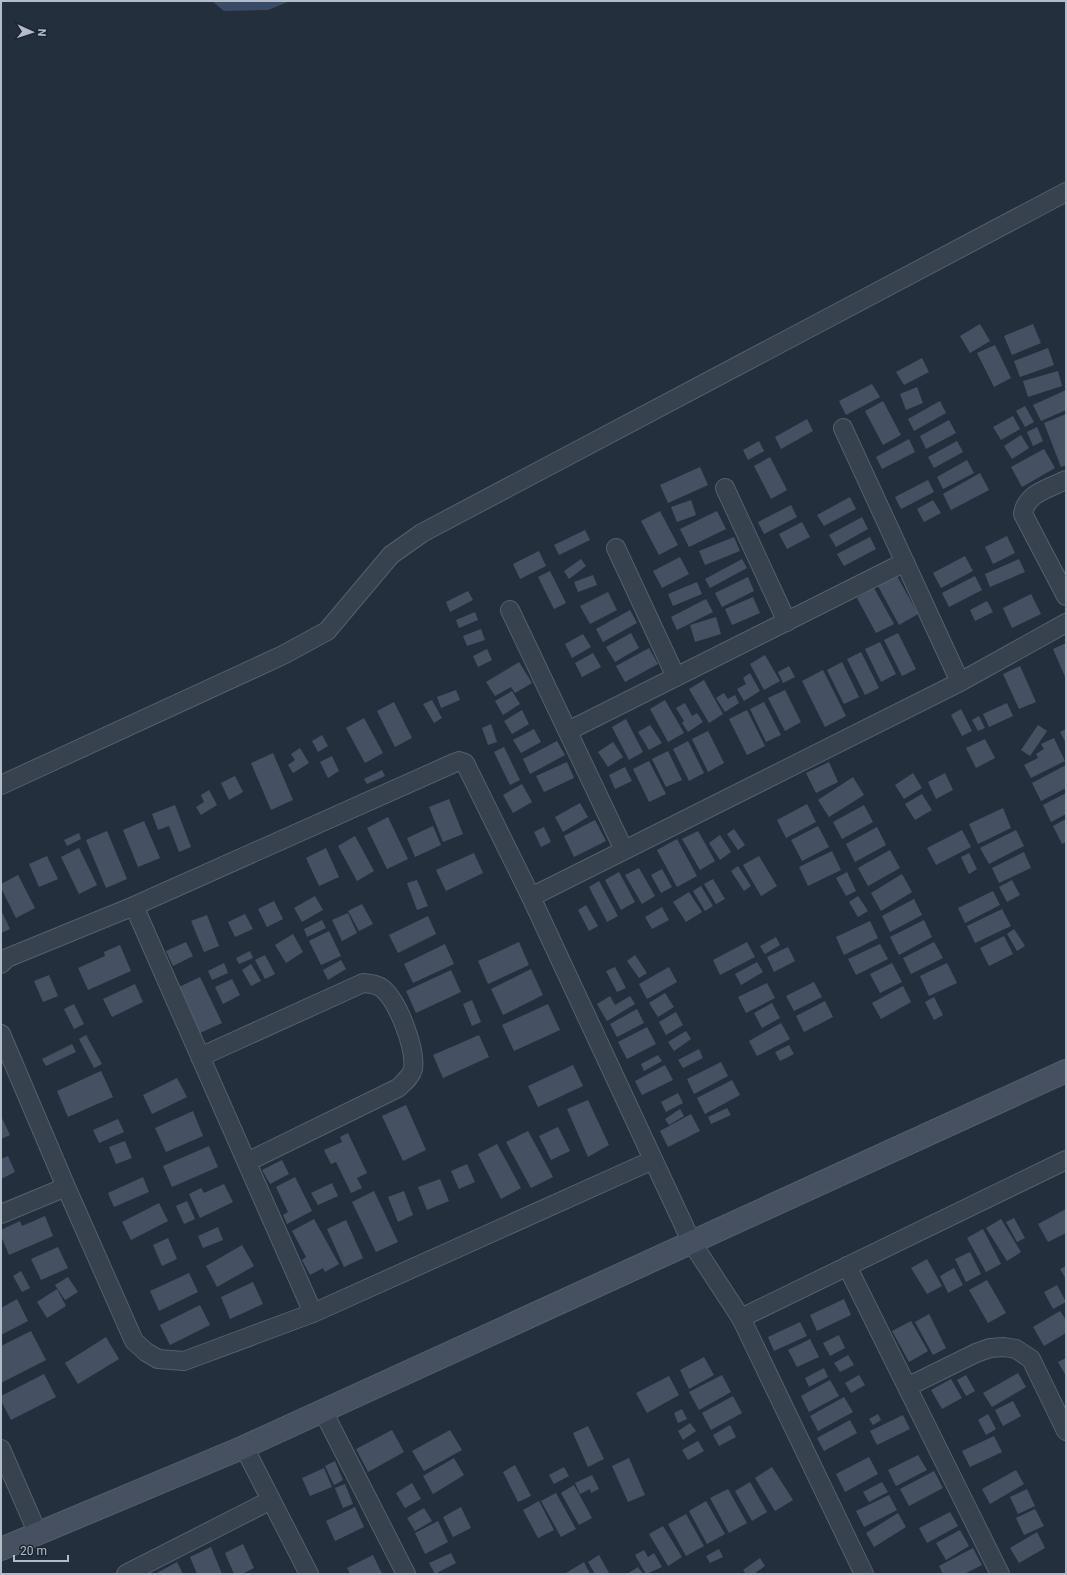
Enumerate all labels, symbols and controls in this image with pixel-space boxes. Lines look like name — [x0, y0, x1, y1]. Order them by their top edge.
north arrow — [12, 12, 52, 52]
text: N — [35, 28, 48, 37]
scale bar — [14, 1537, 68, 1563]
text: 20 m — [20, 1544, 47, 1558]

